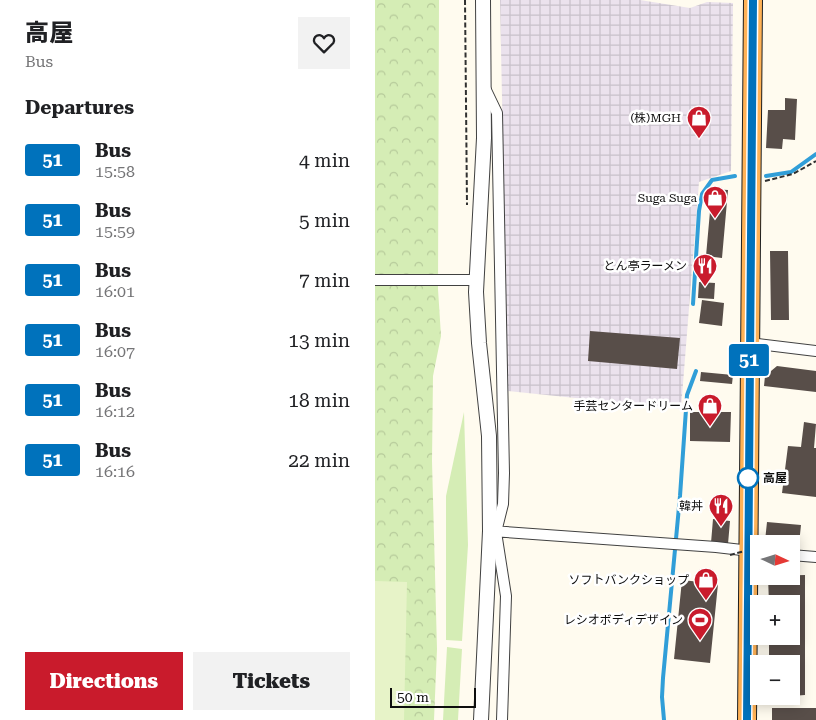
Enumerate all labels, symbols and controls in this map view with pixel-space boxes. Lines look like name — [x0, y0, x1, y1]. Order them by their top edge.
button: heart — [298, 17, 350, 69]
text: 高屋 — [25, 19, 73, 47]
text: Bus — [25, 52, 53, 71]
text: Departures — [25, 96, 134, 119]
shop icon: (株)MGH — [686, 105, 712, 139]
place label: (株)MGH — [630, 111, 681, 125]
text: Bus — [95, 139, 131, 162]
text: 51 — [42, 149, 63, 170]
text: 4 min — [299, 149, 350, 172]
text: 15:58 — [95, 162, 135, 181]
shop icon: Suga Suga — [702, 185, 728, 219]
place label: Suga Suga — [638, 191, 697, 205]
text: Bus — [95, 199, 131, 222]
text: 51 — [42, 209, 63, 230]
text: 5 min — [299, 209, 350, 232]
text: 15:59 — [95, 222, 135, 241]
restaurant icon: とん亭ラーメン — [692, 253, 718, 287]
text: Bus — [95, 259, 131, 282]
place label: とん亭ラーメン — [603, 259, 687, 273]
text: 51 — [42, 269, 63, 290]
text: 7 min — [299, 269, 350, 292]
text: 16:01 — [95, 282, 135, 301]
text: Bus — [95, 319, 131, 342]
text: 51 — [42, 329, 63, 350]
text: 13 min — [288, 329, 350, 352]
text: 16:07 — [95, 342, 135, 361]
line badge: 51 — [727, 344, 771, 376]
text: 51 — [739, 349, 759, 370]
text: Bus — [95, 379, 131, 402]
text: 51 — [42, 389, 63, 410]
text: 18 min — [288, 389, 350, 412]
shop icon: 手芸センタードリーム — [697, 393, 723, 427]
place label: 手芸センタードリーム — [573, 399, 693, 413]
text: 16:12 — [95, 402, 135, 421]
text: Bus — [95, 439, 131, 462]
text: 51 — [42, 449, 63, 470]
text: 22 min — [288, 449, 350, 472]
text: 16:16 — [95, 462, 135, 481]
marker: 高屋 — [737, 467, 759, 489]
place label: 高屋 — [763, 471, 787, 485]
restaurant icon: 韓丼 — [708, 493, 734, 527]
place label: 韓丼 — [679, 499, 703, 513]
north arrow — [750, 535, 800, 585]
map controls — [750, 535, 800, 705]
shop icon: ソフトバンクショップ — [693, 567, 719, 601]
place label: ソフトバンクショップ — [568, 573, 689, 587]
button: + — [750, 595, 800, 645]
sports icon: レシオボディデザイン — [687, 607, 713, 641]
place label: レシオボディデザイン — [564, 613, 683, 627]
button: Directions — [25, 652, 183, 710]
button: Tickets — [193, 652, 350, 710]
button: − — [750, 655, 800, 705]
scale bar — [390, 685, 476, 708]
text: 50 m — [397, 689, 429, 705]

